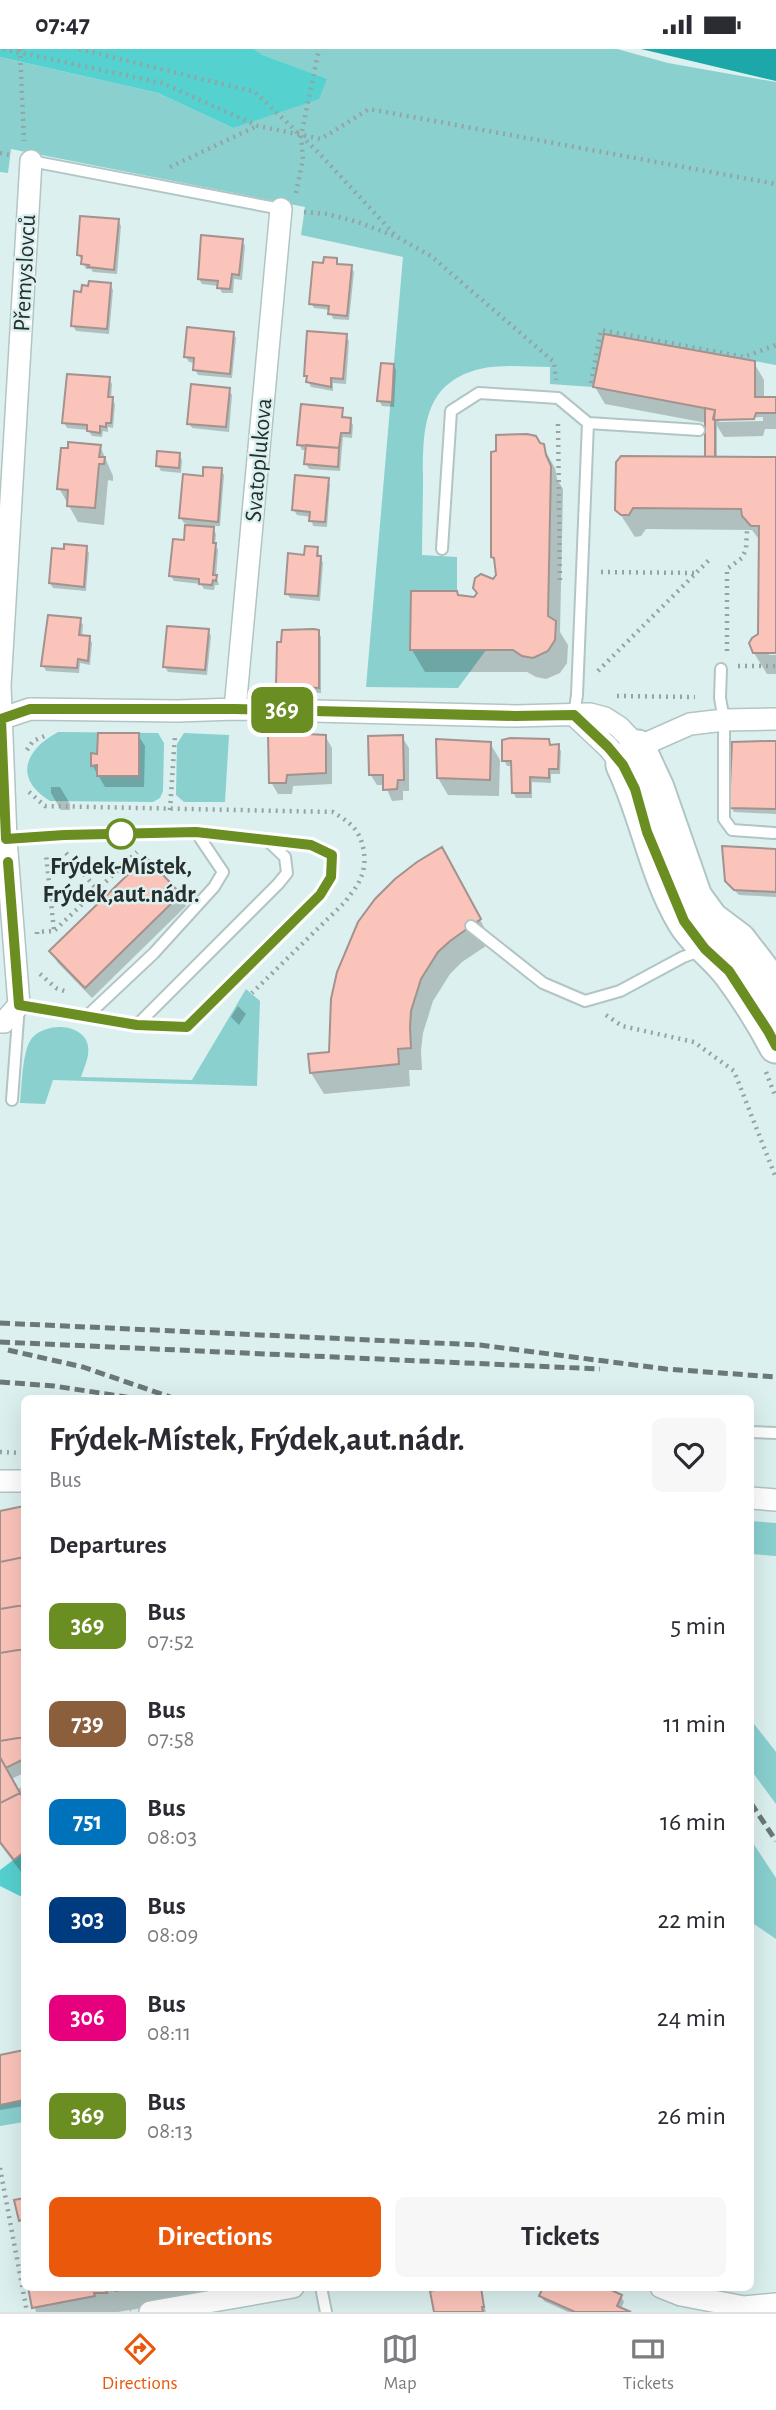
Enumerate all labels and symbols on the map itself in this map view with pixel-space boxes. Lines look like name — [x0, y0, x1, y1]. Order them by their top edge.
street label: Přemyslovců — [10, 214, 40, 332]
street label: Svatoplukova — [242, 397, 276, 523]
line badge: 369 — [242, 687, 322, 733]
marker: Frýdek-Místek, Frýdek,aut.nádr. — [106, 819, 136, 849]
place label: Frýdek-Místek, Frýdek,aut.nádr. — [43, 855, 199, 907]

